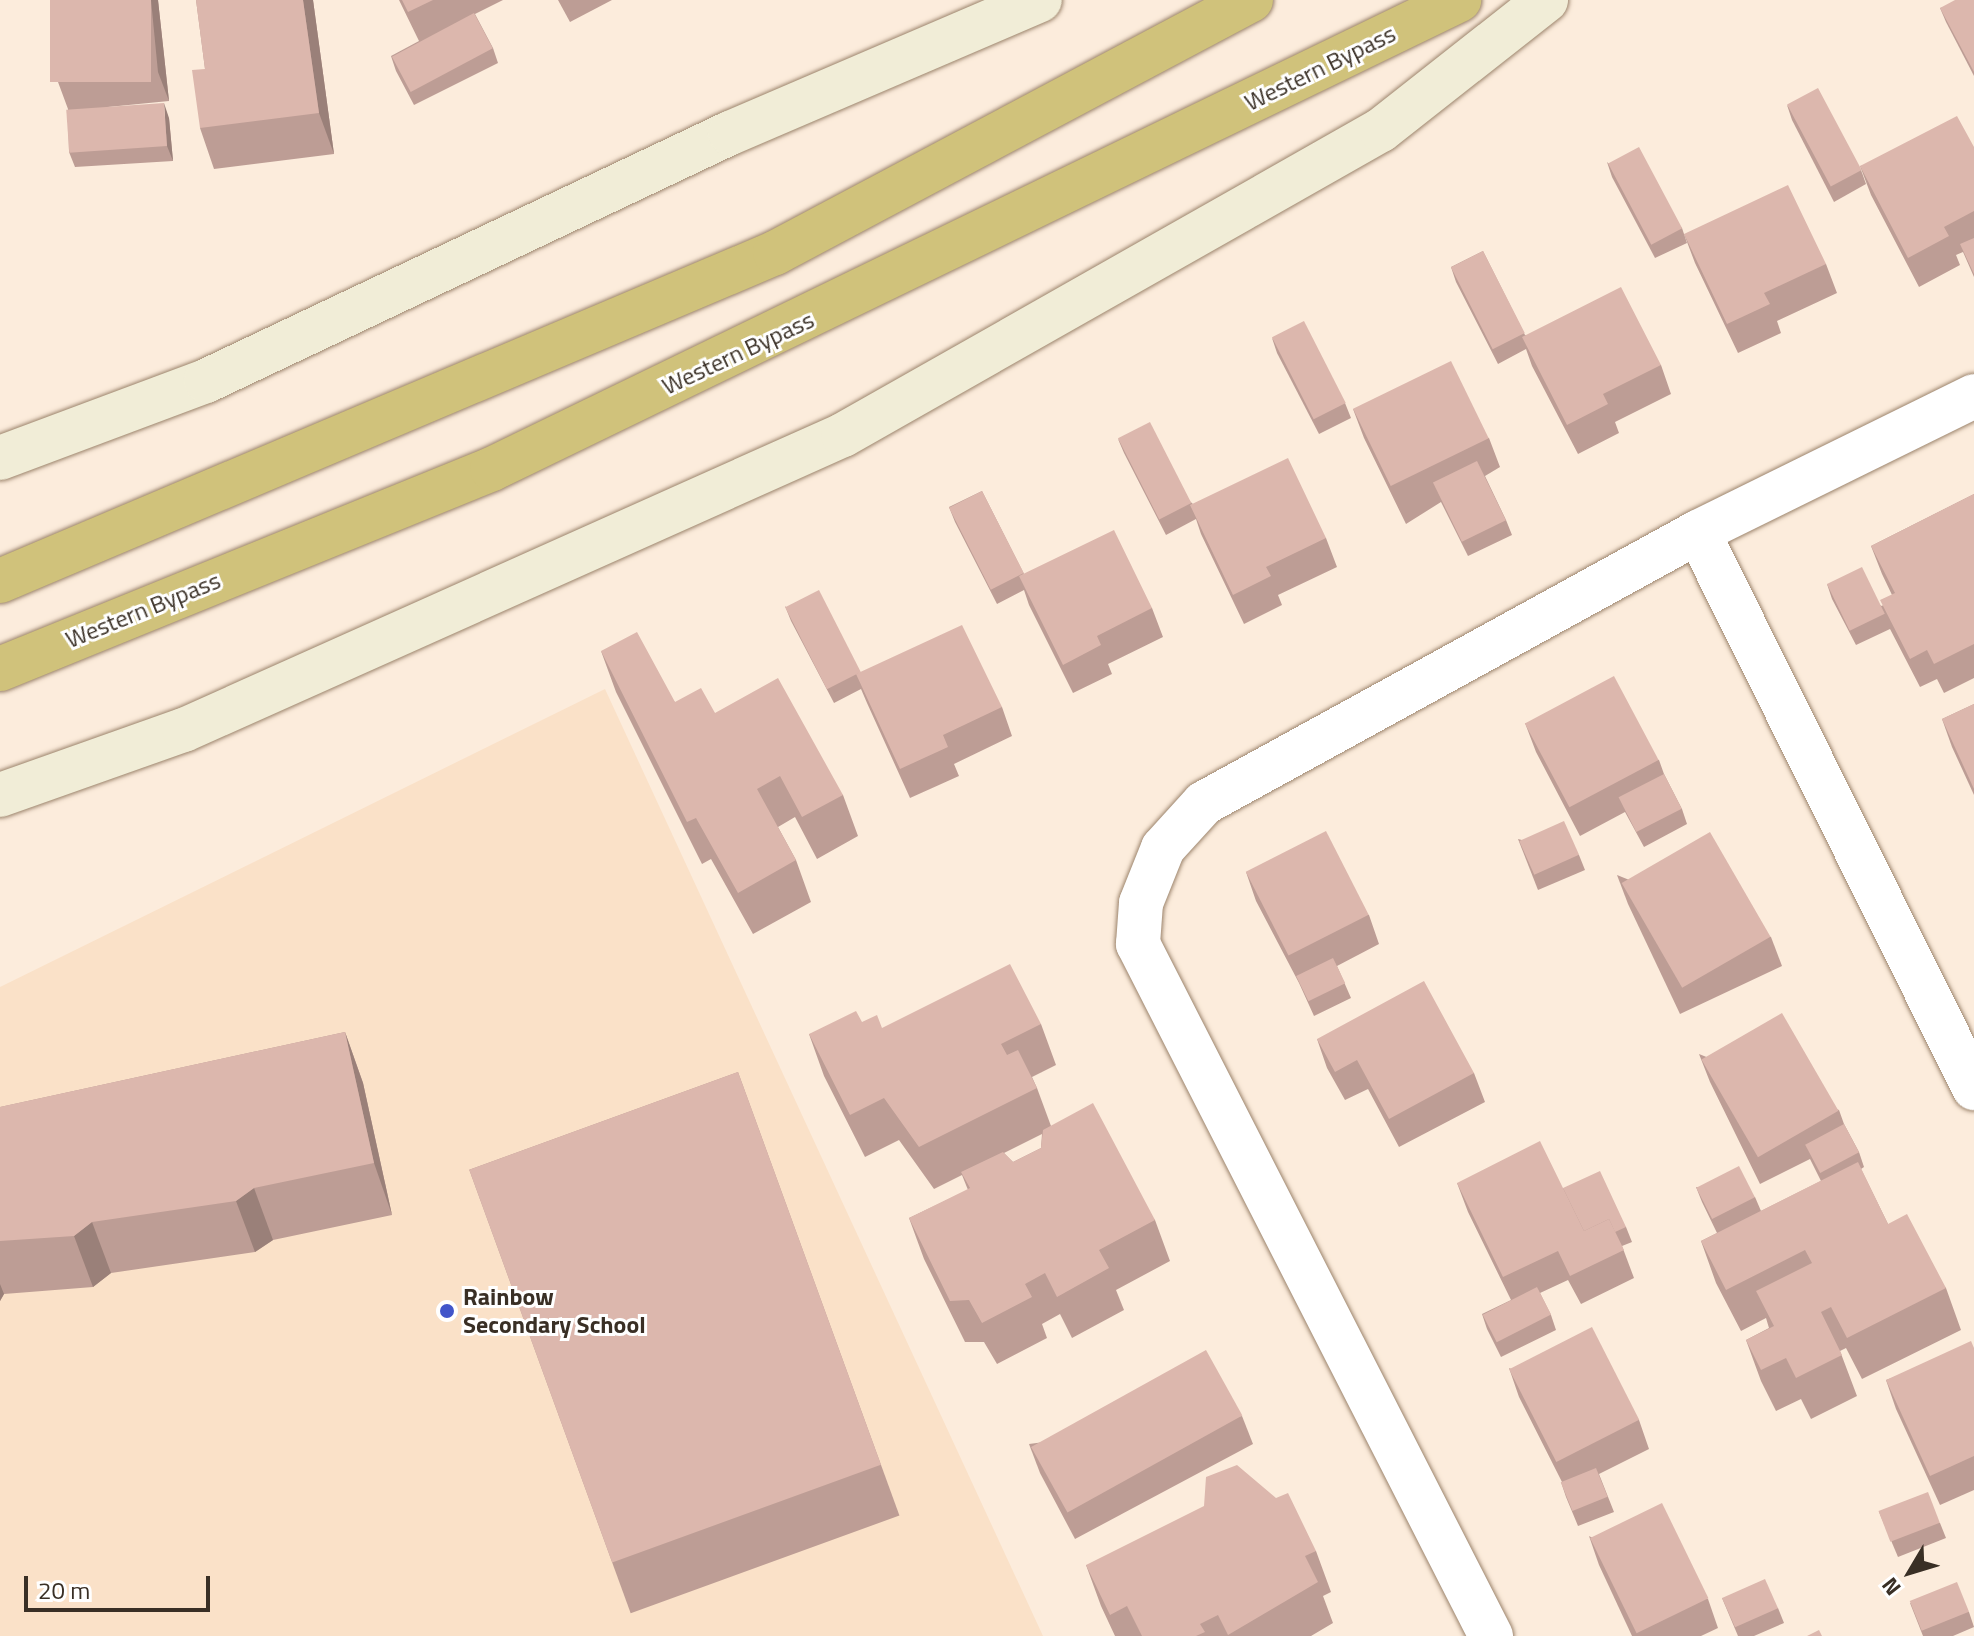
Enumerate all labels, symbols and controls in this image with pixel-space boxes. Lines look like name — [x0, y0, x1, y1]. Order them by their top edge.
street label: Western Bypass — [1240, 19, 1400, 117]
street label: Western Bypass — [657, 305, 819, 401]
street label: Western Bypass — [61, 566, 225, 654]
place label: Rainbow Secondary School — [463, 1283, 646, 1339]
marker: Rainbow Secondary School — [438, 1302, 456, 1320]
north arrow — [1870, 1532, 1950, 1612]
scale bar — [28, 1560, 214, 1610]
text: N — [1873, 1570, 1909, 1603]
text: 20 m — [38, 1572, 90, 1608]

